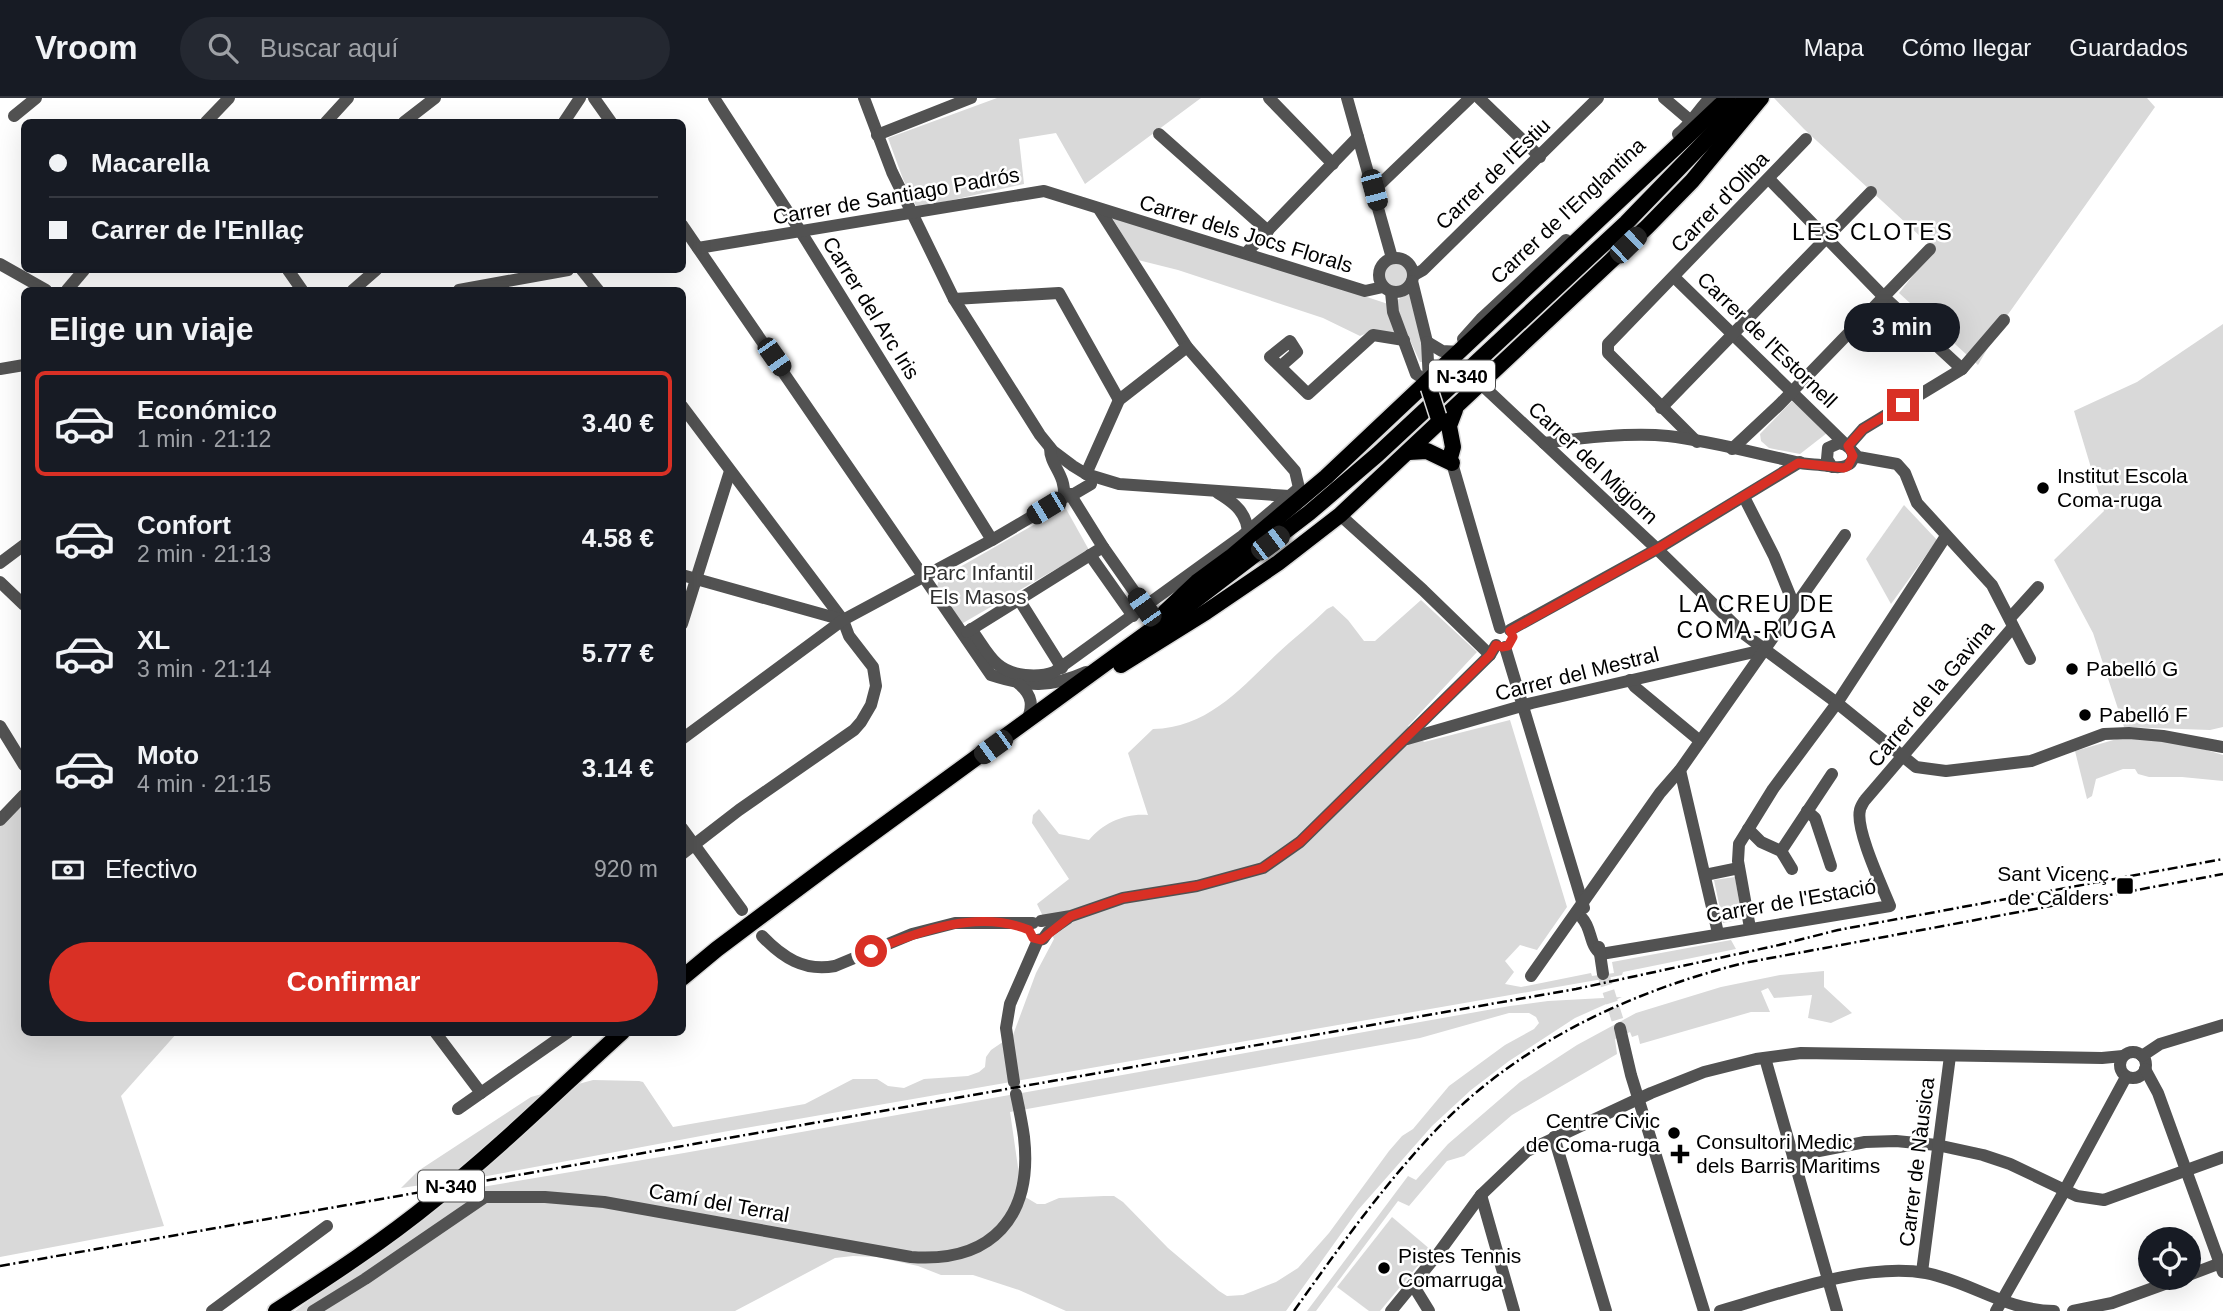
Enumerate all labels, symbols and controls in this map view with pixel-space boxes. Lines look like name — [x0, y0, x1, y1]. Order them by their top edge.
search box — [180, 17, 670, 80]
text: Vroom — [35, 29, 138, 66]
icon: search — [204, 29, 242, 67]
text: Buscar aquí — [260, 33, 398, 63]
text: Mapa — [1804, 34, 1864, 61]
text: Cómo llegar — [1902, 34, 2031, 61]
text: Guardados — [2069, 34, 2188, 61]
street label: Carrer de l'Estiu — [1431, 113, 1555, 234]
street label: Carrer de l'Englantina — [1486, 133, 1650, 288]
street label: Carrer d'Oliba — [1666, 147, 1773, 256]
text: Macarella — [91, 148, 210, 178]
street label: Carrer de Santiago Padrós — [771, 162, 1021, 229]
car — [1359, 167, 1390, 213]
street label: Carrer dels Jocs Florals — [1137, 190, 1356, 277]
text: Carrer de l'Enllaç — [91, 215, 304, 245]
district label: LES CLOTES — [1792, 219, 1954, 245]
car — [1606, 223, 1651, 267]
street label: Carrer del Arc Iris — [818, 232, 924, 383]
street label: Carrer de l'Estornell — [1693, 267, 1842, 412]
callout: 3 min — [1845, 303, 1961, 352]
text: Elige un viaje — [49, 311, 254, 347]
text: 3 min — [1872, 314, 1932, 340]
car — [754, 334, 795, 380]
road number: N-340 — [1429, 360, 1495, 392]
route end — [1887, 389, 1919, 421]
icon: car — [53, 392, 116, 455]
text: Económico — [137, 395, 277, 425]
street label: Carrer del Migjorn — [1524, 397, 1663, 528]
text: 3.40 € — [582, 408, 654, 438]
text: 1 min · 21:12 — [137, 426, 271, 452]
place label: Institut Escola Coma-ruga — [2057, 464, 2188, 511]
marker: Institut Escola Coma-ruga — [2035, 480, 2051, 496]
car — [1023, 488, 1070, 528]
icon: car — [53, 507, 116, 570]
text: Confort — [137, 510, 231, 540]
car — [1247, 522, 1294, 564]
text: 4.58 € — [582, 523, 654, 553]
text: 2 min · 21:13 — [137, 541, 271, 567]
park label: Parc Infantil Els Masos — [923, 561, 1033, 608]
car — [1124, 584, 1165, 630]
district label: LA CREU DE COMA-RUGA — [1676, 591, 1838, 643]
street label: Carrer de la Gavina — [1863, 616, 1999, 771]
icon: car — [53, 622, 116, 685]
text: XL — [137, 625, 170, 655]
text: 5.77 € — [582, 638, 654, 668]
street label: Carrer del Mestral — [1493, 642, 1661, 705]
text: 3 min · 21:14 — [137, 656, 271, 682]
place label: Pabelló G — [2086, 657, 2178, 680]
marker: Pabelló G — [2064, 661, 2080, 677]
place label: Pabelló F — [2099, 703, 2188, 726]
marker: Pabelló F — [2077, 707, 2093, 723]
car — [970, 726, 1017, 768]
icon: car — [53, 737, 116, 800]
text: Moto — [137, 740, 199, 770]
text: 3.14 € — [582, 753, 654, 783]
text: 4 min · 21:15 — [137, 771, 271, 797]
icon: cash — [49, 851, 87, 889]
text: Efectivo — [105, 854, 198, 884]
text: 920 m — [594, 856, 658, 882]
place label: Sant Vicenç de Calders — [1997, 862, 2109, 909]
street label: Carrer de l'Estació — [1704, 874, 1878, 927]
marker: Sant Vicenç de Calders — [2115, 876, 2135, 896]
route start — [855, 935, 887, 967]
button: Confirmar — [49, 942, 658, 1022]
street label: Carrer de Nàusica — [1895, 1076, 1938, 1248]
place label: Centre Civic de Coma-ruga — [1526, 1109, 1660, 1156]
marker: Centre Civic de Coma-ruga — [1666, 1125, 1682, 1141]
place label: Consultori Medic dels Barris Maritims — [1696, 1130, 1880, 1177]
marker: Consultori Medic dels Barris Maritims — [1670, 1144, 1690, 1164]
road number: N-340 — [418, 1170, 484, 1202]
street label: Camí del Terral — [647, 1179, 791, 1226]
map controls — [2138, 1227, 2201, 1290]
button: locate — [2138, 1227, 2201, 1290]
place label: Pistes Tennis Comarruga — [1398, 1244, 1521, 1291]
marker: Pistes Tennis Comarruga — [1376, 1260, 1392, 1276]

